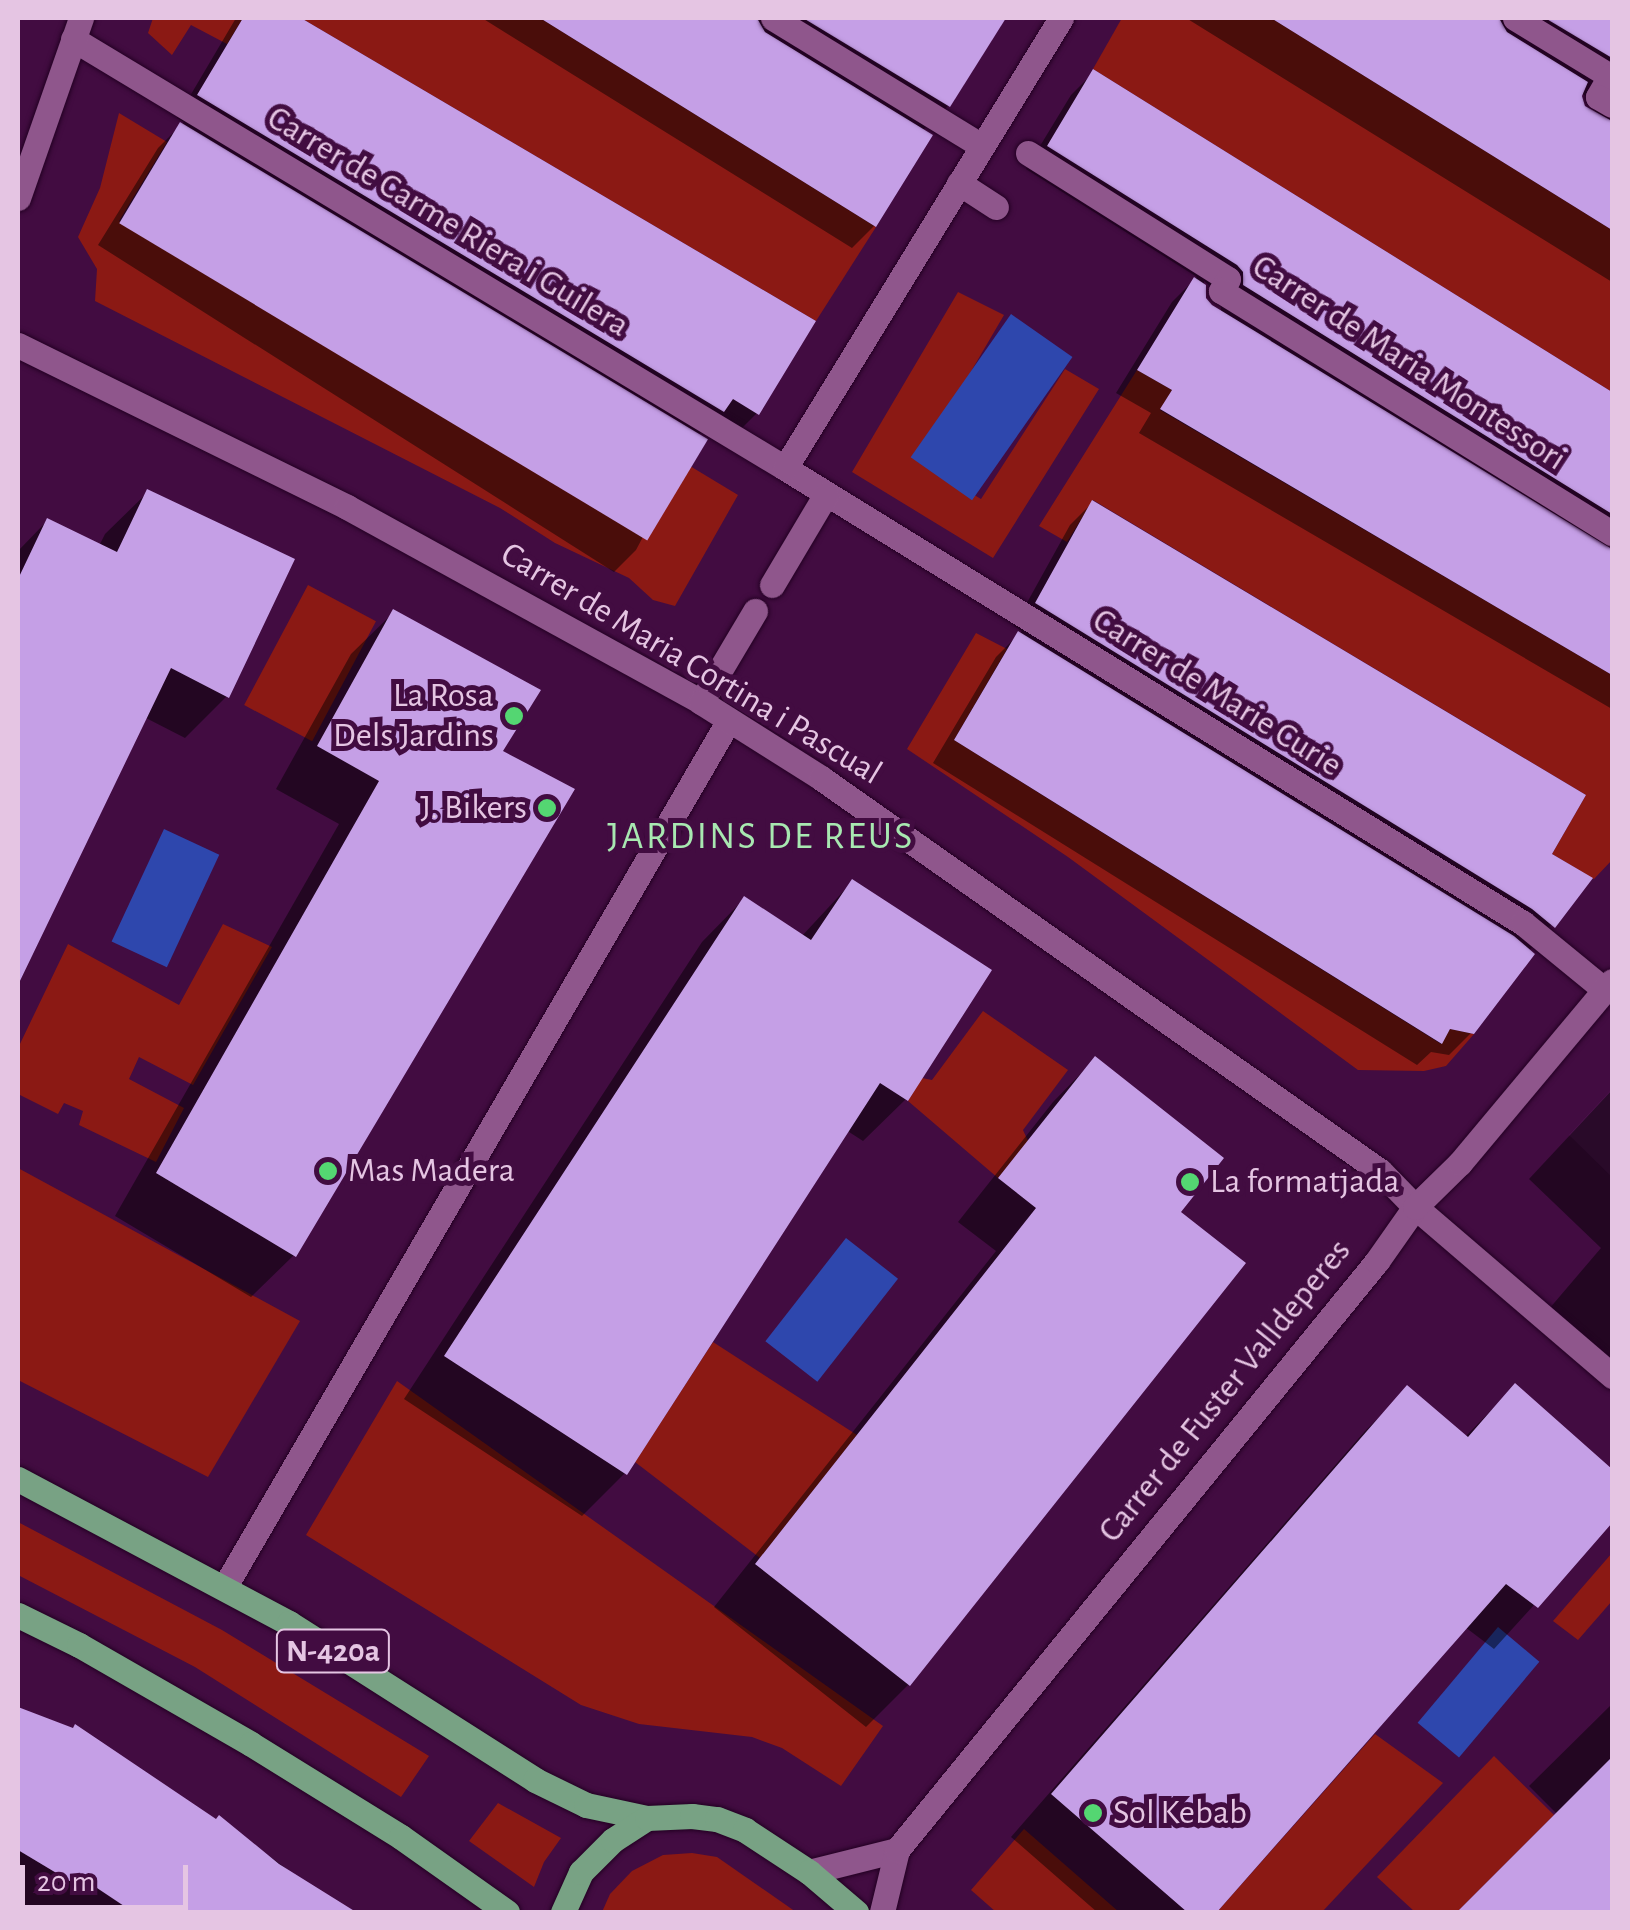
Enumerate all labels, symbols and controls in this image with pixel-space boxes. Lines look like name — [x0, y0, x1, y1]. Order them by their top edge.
street label: Carrer de Carme Riera i Guilera — [259, 97, 637, 347]
street label: Carrer de Maria Montessori — [1244, 246, 1574, 480]
street label: Carrer de Maria Cortina i Pascual — [493, 534, 889, 794]
street label: Carrer de Marie Curie — [1085, 599, 1349, 787]
place label: La Rosa Dels Jardins — [333, 675, 494, 757]
marker: La Rosa Dels Jardins — [503, 705, 525, 727]
place label: J. Bikers — [420, 787, 527, 829]
marker: J. Bikers — [536, 797, 558, 819]
district label: JARDINS DE REUS — [607, 815, 915, 861]
place label: Mas Madera — [348, 1150, 515, 1192]
marker: Mas Madera — [317, 1160, 339, 1182]
place label: La formatjada — [1210, 1161, 1400, 1203]
marker: La formatjada — [1179, 1171, 1201, 1193]
street label: Carrer de Fuster Valldeperes — [1090, 1231, 1360, 1551]
road number: N-420a — [276, 1624, 390, 1678]
place label: Sol Kebab — [1113, 1792, 1247, 1834]
marker: Sol Kebab — [1082, 1802, 1104, 1824]
scale bar — [25, 1845, 192, 1907]
text: 20 m — [37, 1867, 95, 1897]

